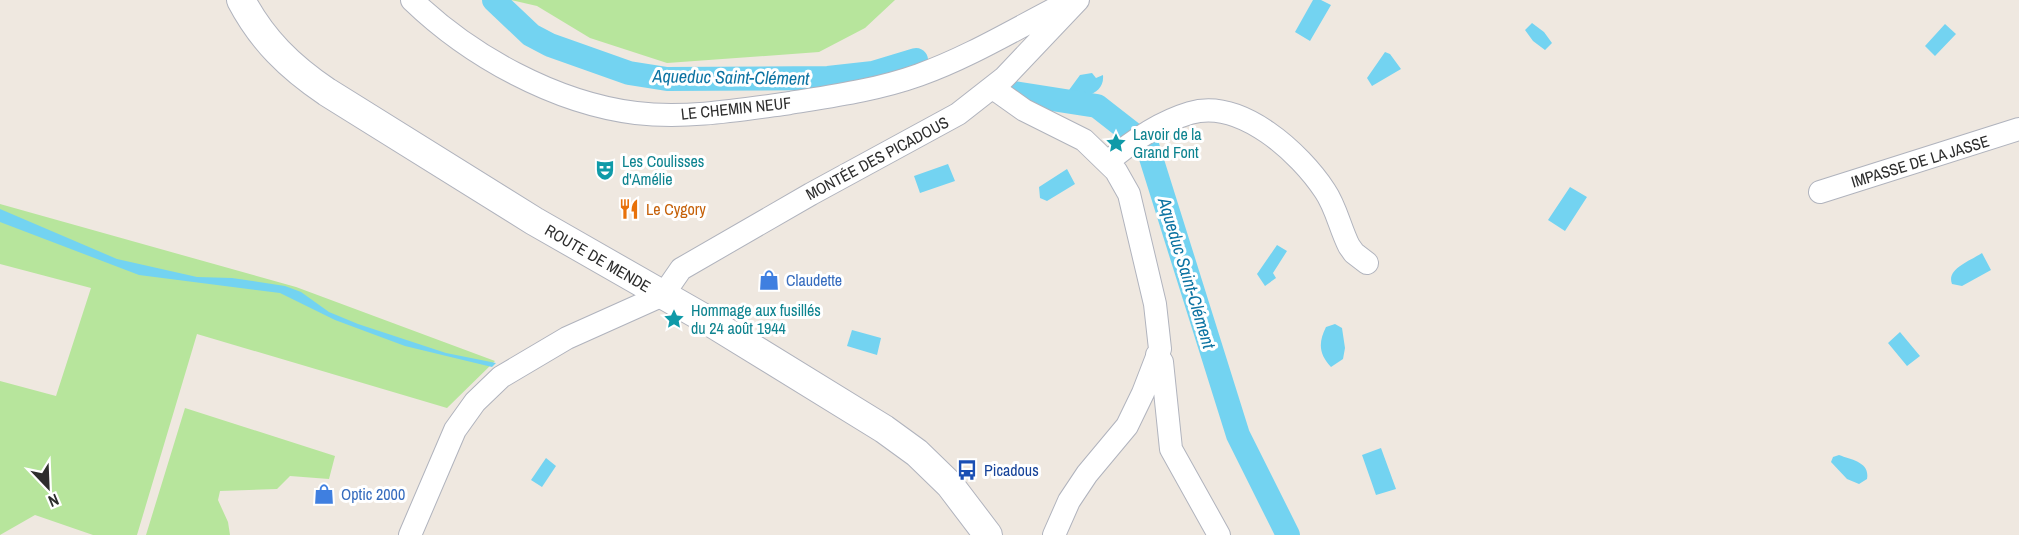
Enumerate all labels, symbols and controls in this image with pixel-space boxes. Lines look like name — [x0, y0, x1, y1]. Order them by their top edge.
water label: Aqueduc Saint-Clément — [651, 63, 810, 91]
street label: LE CHEMIN NEUF — [680, 91, 792, 125]
street label: MONTÉE DES PICADOUS — [802, 111, 953, 205]
place label: Lavoir de la Grand Font — [1133, 123, 1202, 163]
street label: IMPASSE DE LA JASSE — [1848, 130, 1992, 192]
place icon: Lavoir de la Grand Font — [1104, 131, 1128, 155]
place label: Les Coulisses d'Amélie — [622, 150, 704, 190]
theatre icon: Les Coulisses d'Amélie — [593, 158, 617, 182]
water label: Aqueduc Saint-Clément — [1152, 193, 1222, 352]
restaurant icon: Le Cygory — [617, 197, 641, 221]
place label: Le Cygory — [646, 198, 706, 220]
street label: ROUTE DE MENDE — [541, 219, 655, 297]
shop icon: Claudette — [757, 268, 781, 292]
place label: Claudette — [786, 269, 842, 291]
place label: Hommage aux fusillés du 24 août 1944 — [691, 299, 821, 339]
place icon: Hommage aux fusillés du 24 août 1944 — [662, 307, 686, 331]
north arrow — [18, 457, 78, 517]
bus stop icon: Picadous — [955, 458, 979, 482]
place label: Picadous — [984, 459, 1039, 481]
shop icon: Optic 2000 — [312, 482, 336, 506]
place label: Optic 2000 — [341, 483, 405, 505]
text: N — [45, 489, 63, 513]

